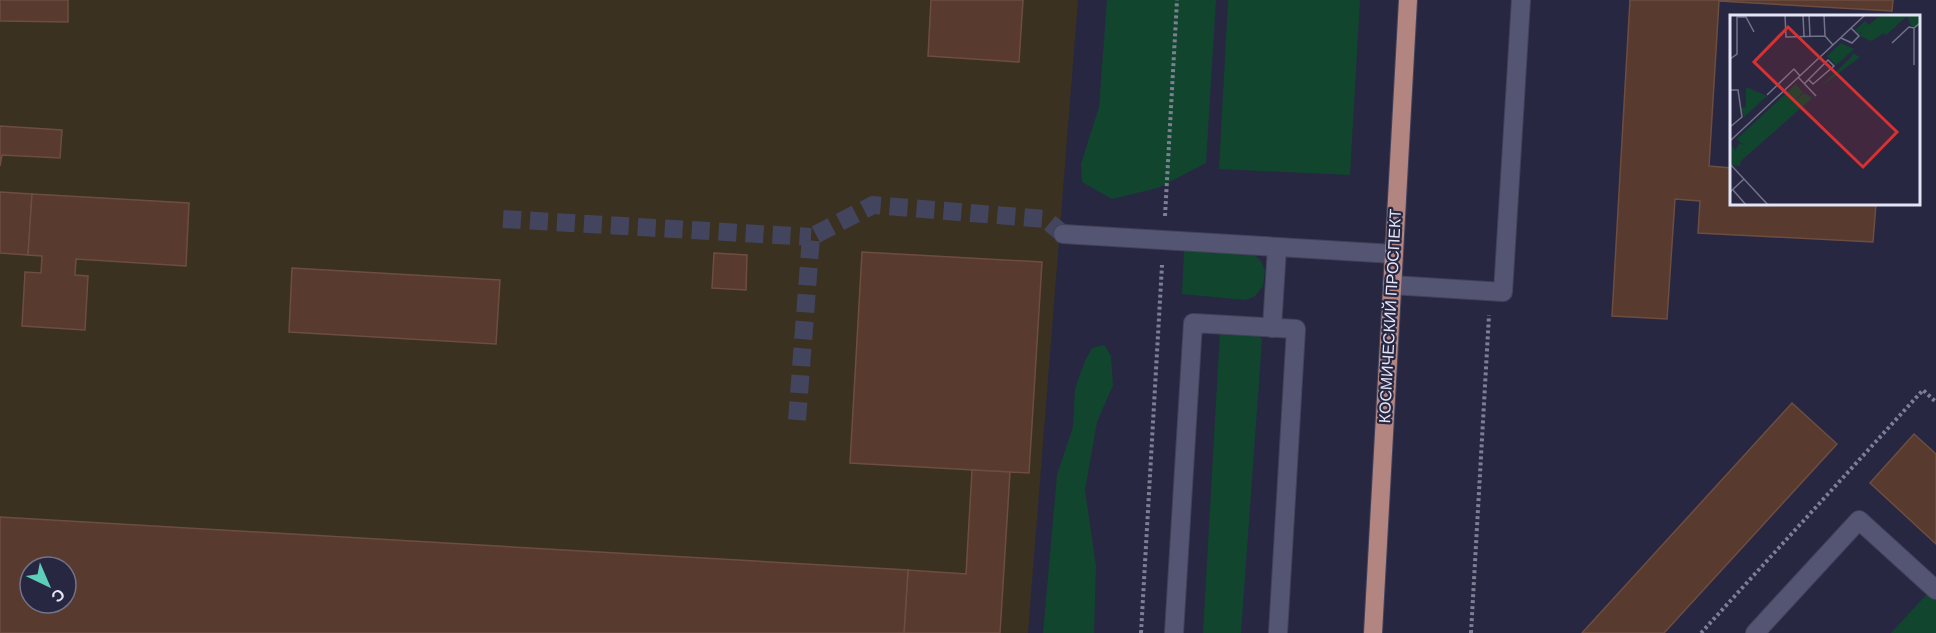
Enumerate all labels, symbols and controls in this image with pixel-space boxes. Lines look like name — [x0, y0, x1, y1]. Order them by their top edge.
inset map — [1730, 15, 1921, 206]
street label: КОСМИЧЕСКИЙ ПРОСПЕКТ — [1375, 208, 1404, 424]
north arrow — [18, 555, 78, 615]
text: С — [48, 585, 68, 606]

